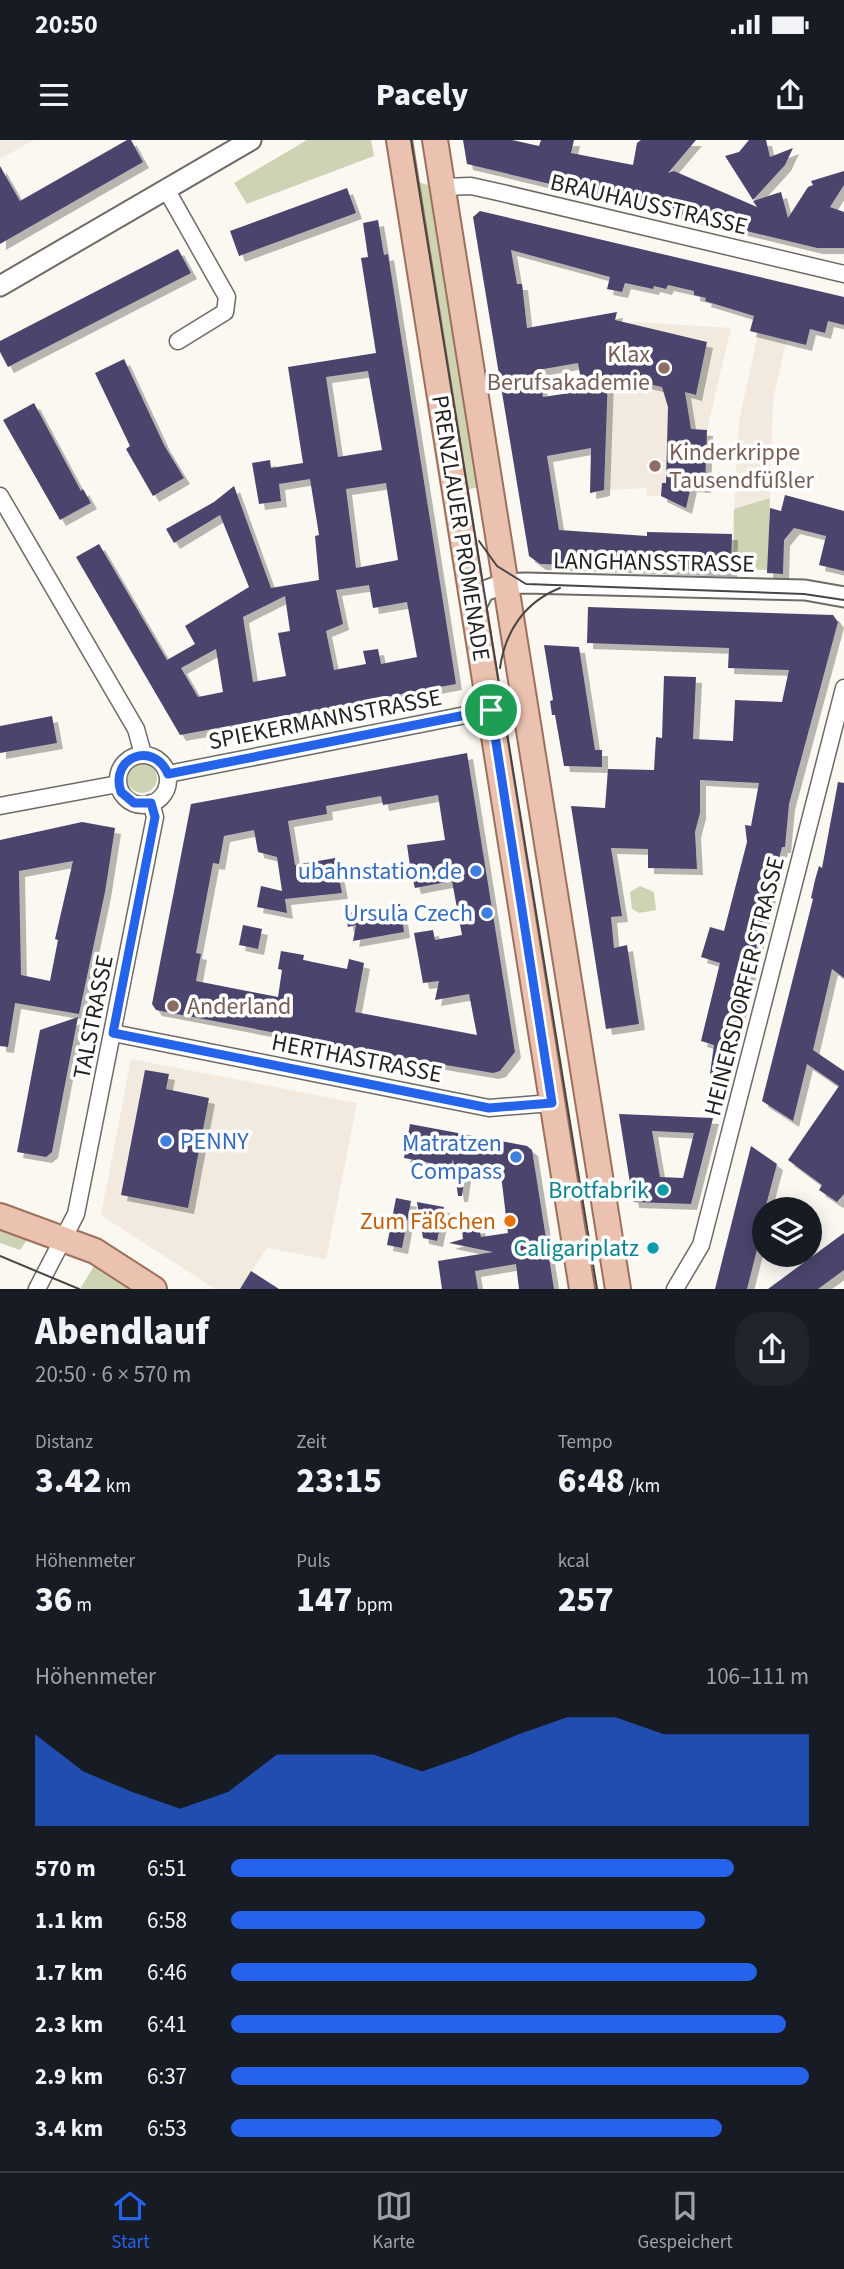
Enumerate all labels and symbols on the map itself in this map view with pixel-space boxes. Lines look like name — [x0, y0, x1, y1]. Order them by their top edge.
street label: BRAUHAUSSTRASSE — [547, 165, 751, 244]
place label: Klax Berufsakademie — [487, 337, 650, 400]
marker: Klax Berufsakademie — [656, 360, 672, 376]
street label: PRENZLAUER PROMENADE — [422, 393, 499, 663]
place label: Kinderkrippe Tausendfüßler — [669, 435, 815, 498]
marker: Kinderkrippe Tausendfüßler — [647, 458, 663, 474]
street label: LANGHANSSTRASSE — [553, 543, 755, 582]
street label: SPIEKERMANNSTRASSE — [206, 680, 445, 759]
pin — [461, 680, 521, 740]
street label: HEINERSDORFER STRASSE — [695, 853, 794, 1119]
place label: ubahnstation.de — [298, 854, 462, 889]
marker: ubahnstation.de — [468, 863, 484, 879]
place label: Ursula Czech — [344, 896, 473, 931]
marker: Ursula Czech — [479, 905, 495, 921]
street label: TALSTRASSE — [64, 952, 123, 1082]
place label: Anderland — [187, 989, 291, 1024]
marker: Anderland — [165, 998, 181, 1014]
street label: HERTHASTRASSE — [269, 1025, 445, 1092]
place label: PENNY — [180, 1124, 249, 1159]
place label: Matratzen Compass — [402, 1126, 502, 1189]
marker: PENNY — [158, 1133, 174, 1149]
marker: Matratzen Compass — [508, 1149, 524, 1165]
place label: Brotfabrik — [548, 1173, 649, 1208]
marker: Brotfabrik — [655, 1182, 671, 1198]
place label: Zum Fäßchen — [360, 1204, 496, 1239]
marker: Zum Fäßchen — [502, 1213, 518, 1229]
place label: Caligariplatz — [514, 1231, 639, 1266]
marker: Caligariplatz — [645, 1240, 661, 1256]

